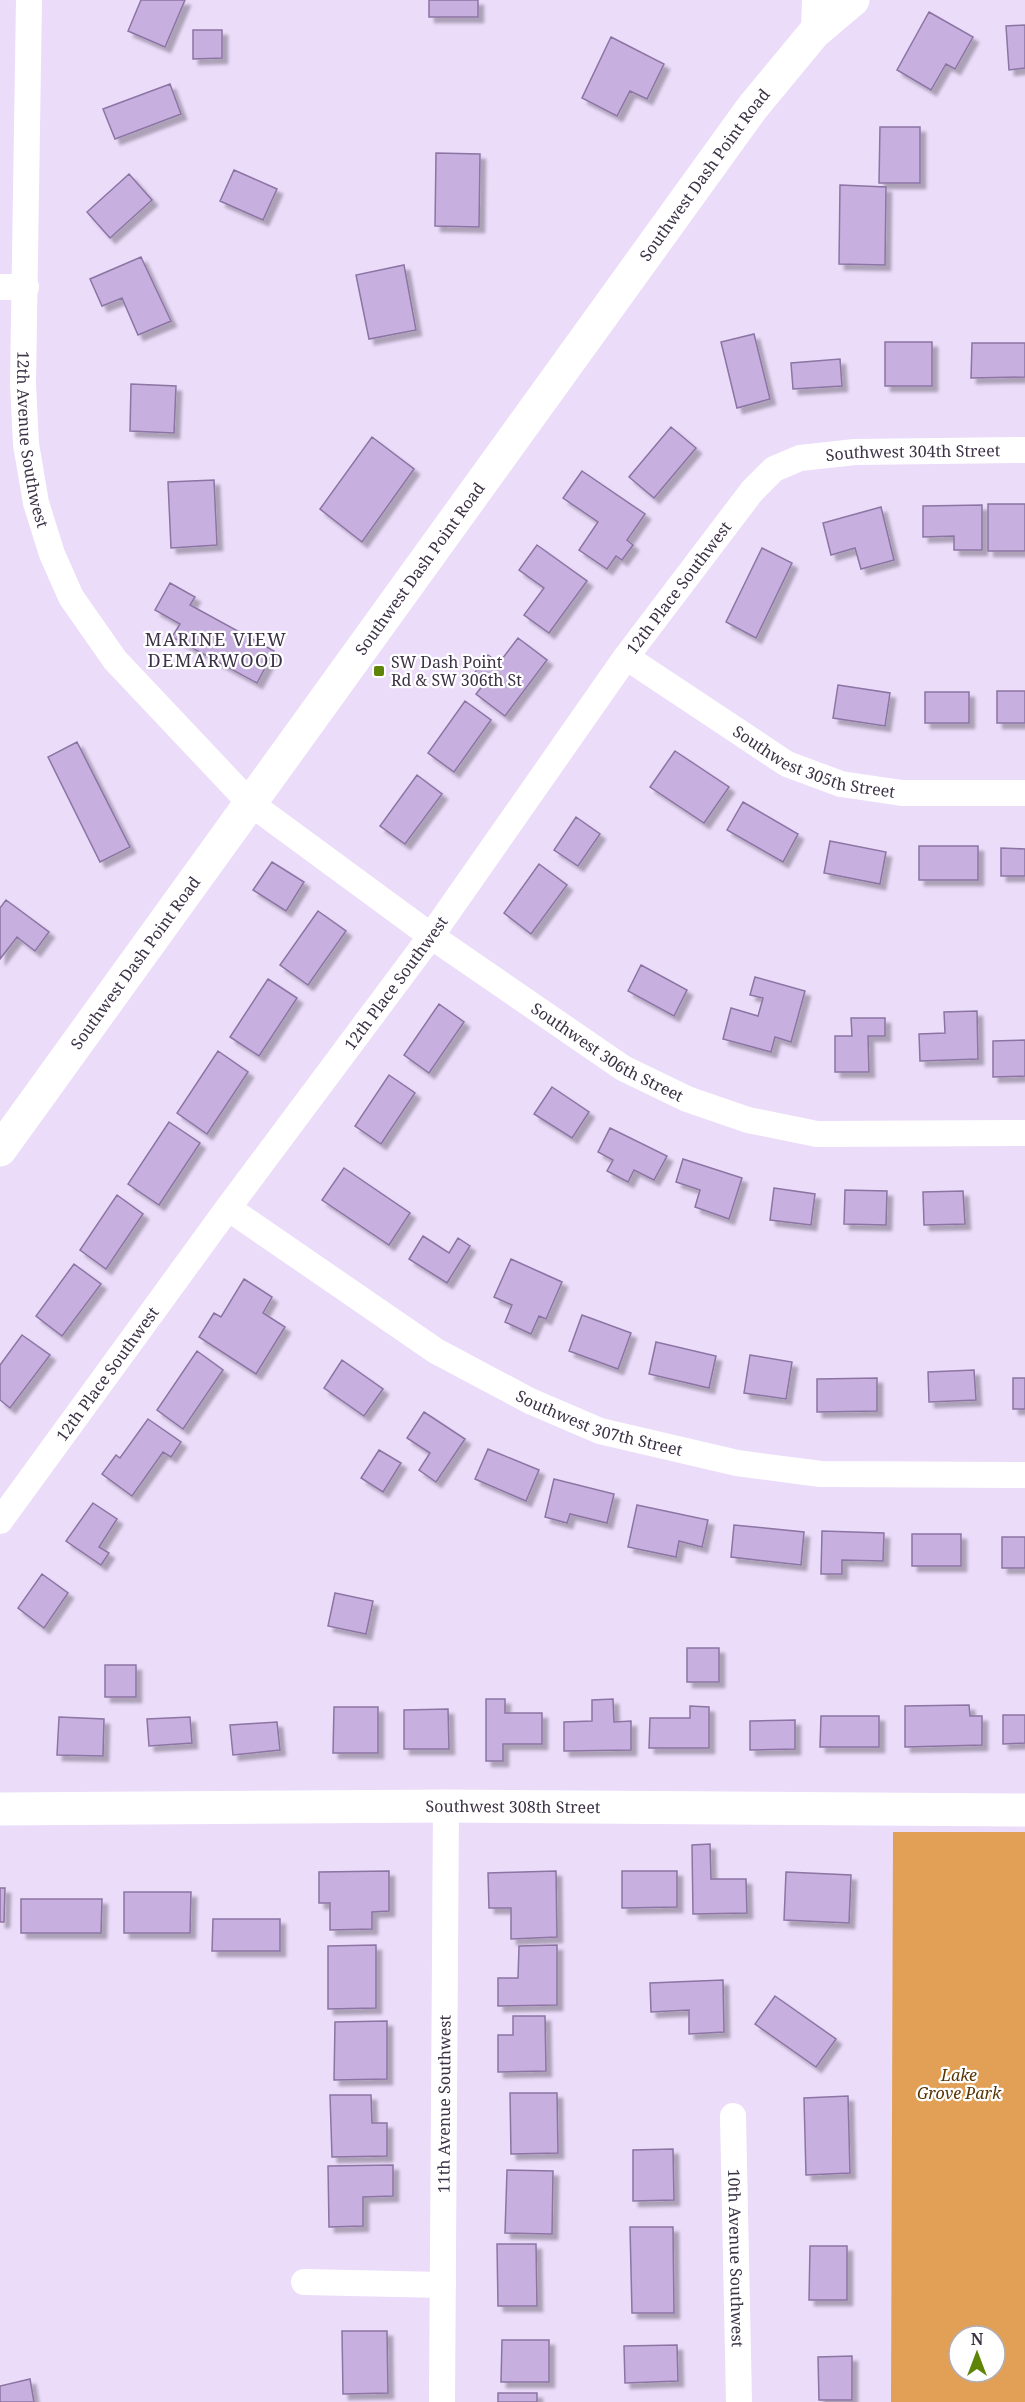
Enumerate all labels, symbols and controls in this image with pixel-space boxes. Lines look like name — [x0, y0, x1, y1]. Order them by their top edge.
street label: Southwest Dash Point Road — [634, 84, 775, 265]
street label: 12th Avenue Southwest — [12, 351, 54, 531]
street label: Southwest 304th Street — [824, 439, 1001, 466]
street label: Southwest Dash Point Road — [350, 478, 490, 659]
street label: 12th Place Southwest — [621, 517, 736, 659]
district label: MARINE VIEW DEMARWOOD — [145, 627, 287, 672]
place label: SW Dash Point Rd & SW 306th St — [391, 651, 522, 691]
marker: SW Dash Point Rd & SW 306th St — [372, 664, 386, 678]
street label: Southwest 305th Street — [729, 720, 897, 803]
street label: Southwest Dash Point Road — [65, 872, 205, 1054]
street label: 12th Place Southwest — [339, 911, 453, 1054]
street label: Southwest 306th Street — [527, 997, 687, 1107]
street label: 12th Place Southwest — [51, 1302, 164, 1446]
street label: Southwest 307th Street — [512, 1385, 685, 1461]
street label: Southwest 308th Street — [425, 1795, 601, 1818]
street label: 11th Avenue Southwest — [432, 2014, 456, 2193]
park label: Lake Grove Park — [917, 2064, 1002, 2104]
street label: 10th Avenue Southwest — [723, 2169, 749, 2348]
north arrow — [947, 2324, 1007, 2384]
text: N — [971, 2328, 984, 2350]

